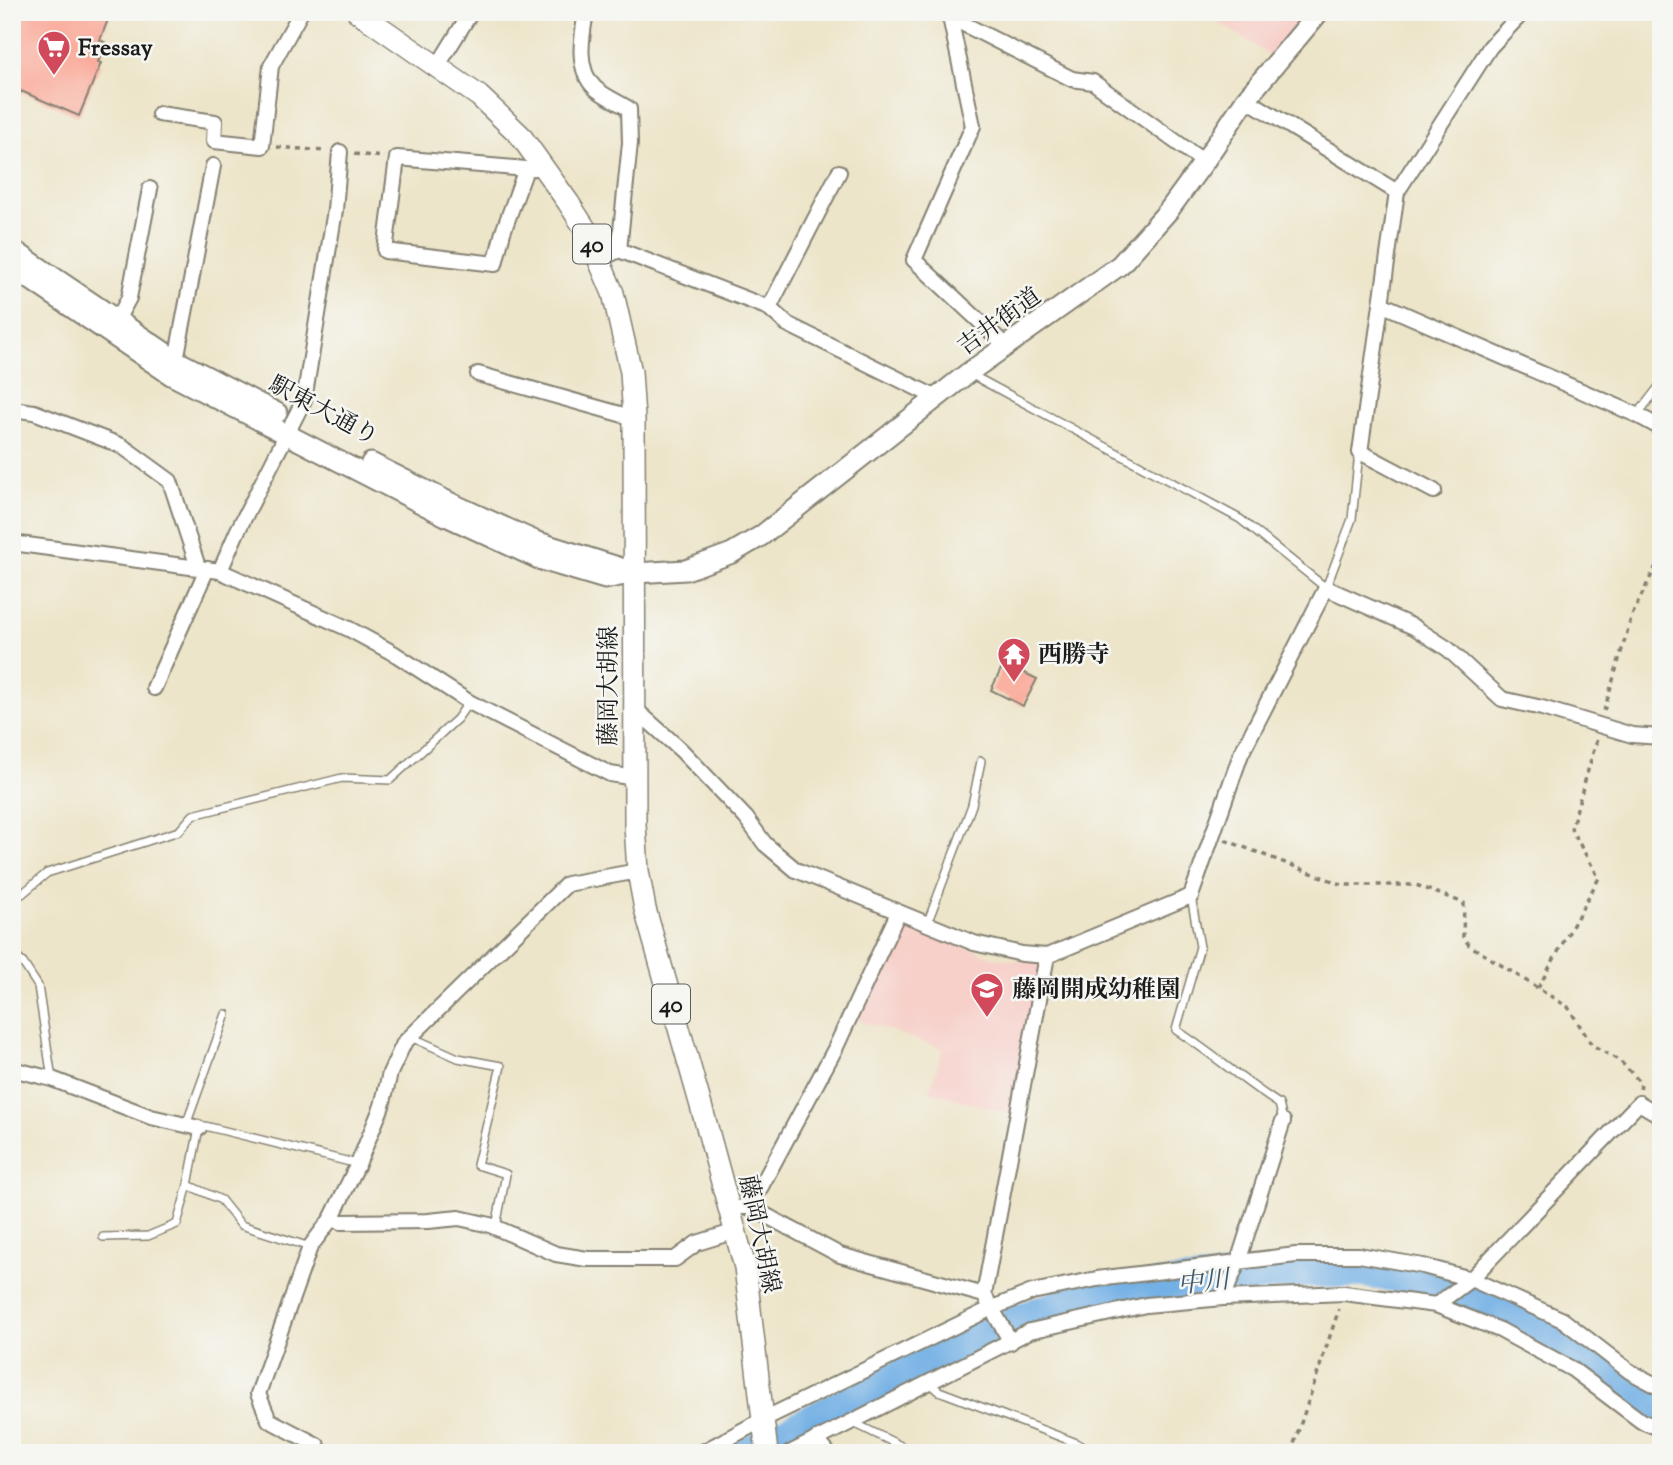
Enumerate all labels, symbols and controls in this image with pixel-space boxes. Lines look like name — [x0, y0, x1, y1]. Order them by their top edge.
supermarket icon: Fressay — [35, 28, 73, 77]
place label: Fressay — [78, 32, 153, 66]
road number: 40 — [573, 224, 611, 264]
street label: 吉井街道 — [951, 281, 1049, 365]
street label: 駅東大通り — [262, 369, 384, 455]
street label: 藤岡大胡線 — [593, 626, 627, 746]
temple icon: 西勝寺 — [995, 635, 1033, 684]
place label: 西勝寺 — [1038, 639, 1110, 673]
school or university icon: 藤岡開成幼稚園 — [968, 970, 1006, 1019]
place label: 藤岡開成幼稚園 — [1012, 974, 1180, 1008]
road number: 40 — [652, 984, 690, 1023]
street label: 藤岡大胡線 — [729, 1172, 787, 1297]
water label: 中川 — [1175, 1262, 1234, 1305]

